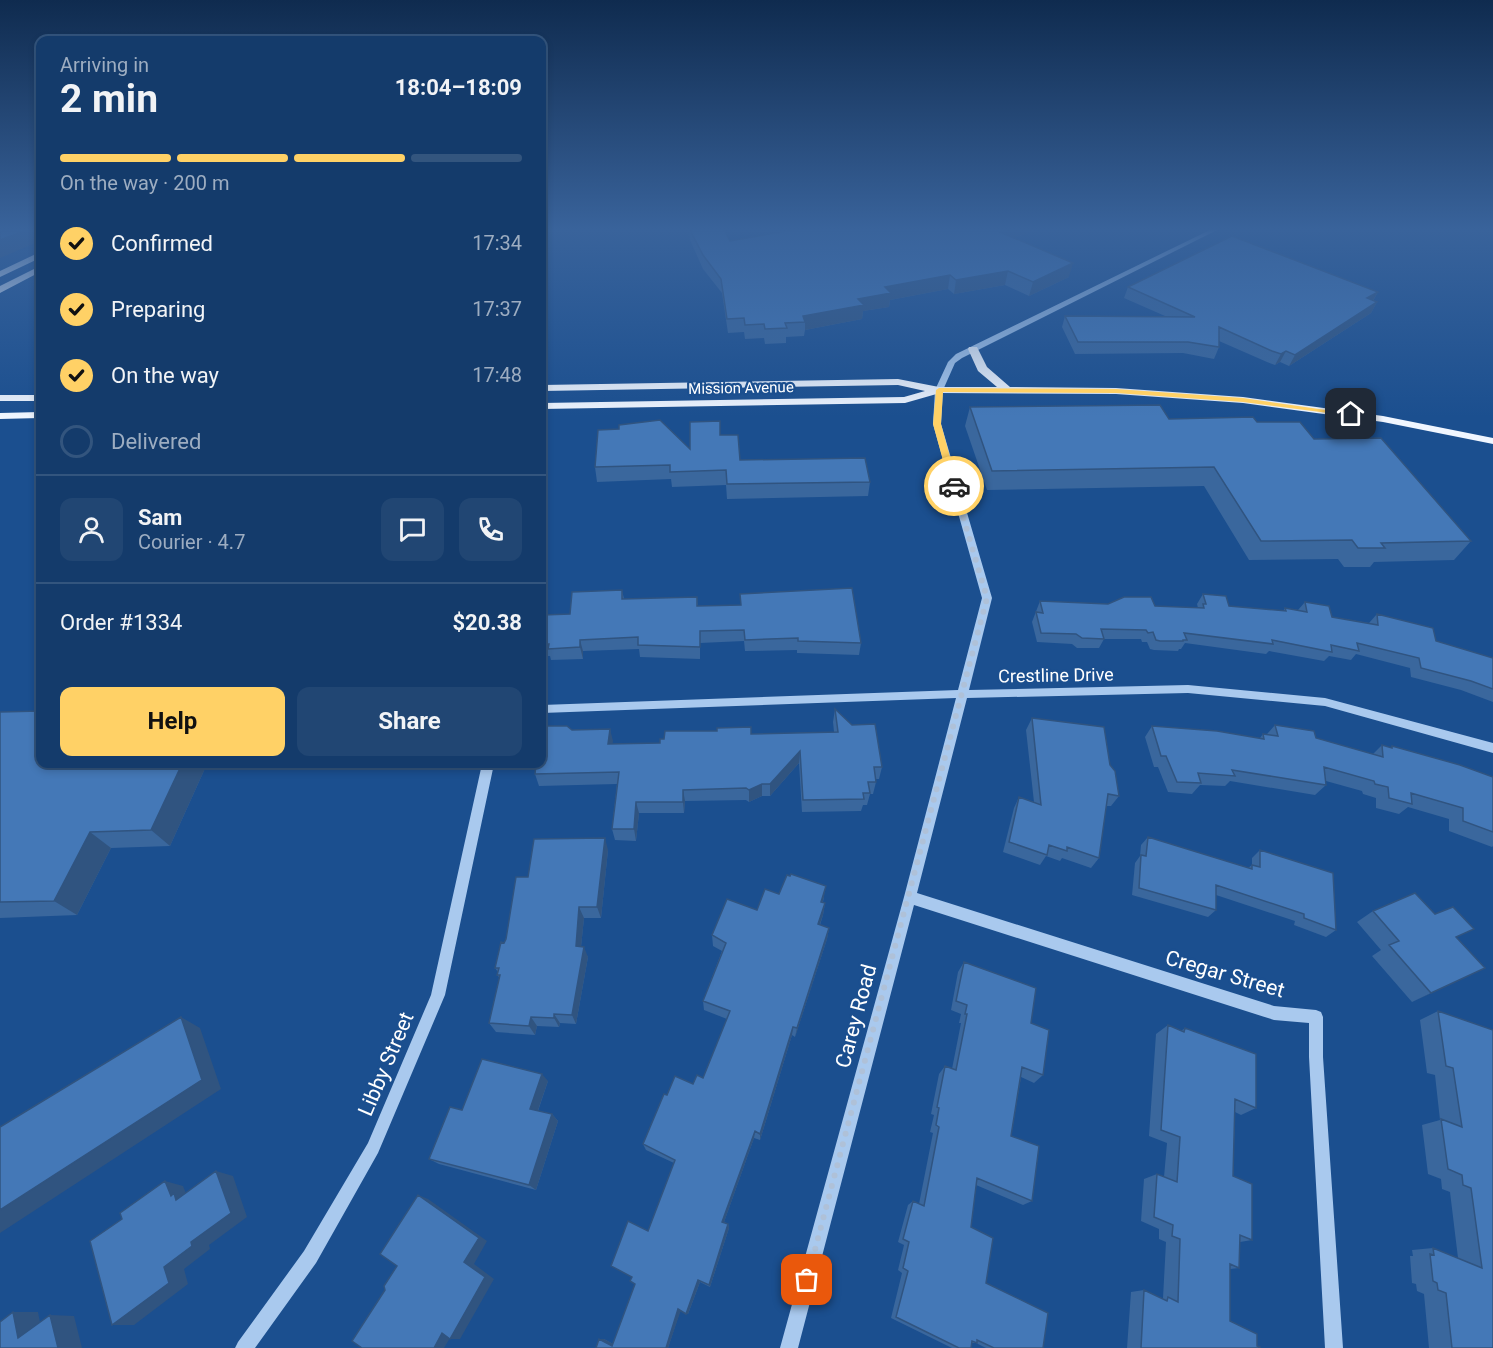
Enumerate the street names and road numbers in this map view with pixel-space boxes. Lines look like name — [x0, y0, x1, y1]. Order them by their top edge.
street label: Mission Avenue — [688, 378, 794, 398]
street label: Crestline Drive — [998, 663, 1114, 687]
street label: Cregar Street — [1163, 946, 1287, 1002]
street label: Carey Road — [831, 962, 881, 1070]
street label: Libby Street — [353, 1008, 419, 1120]

